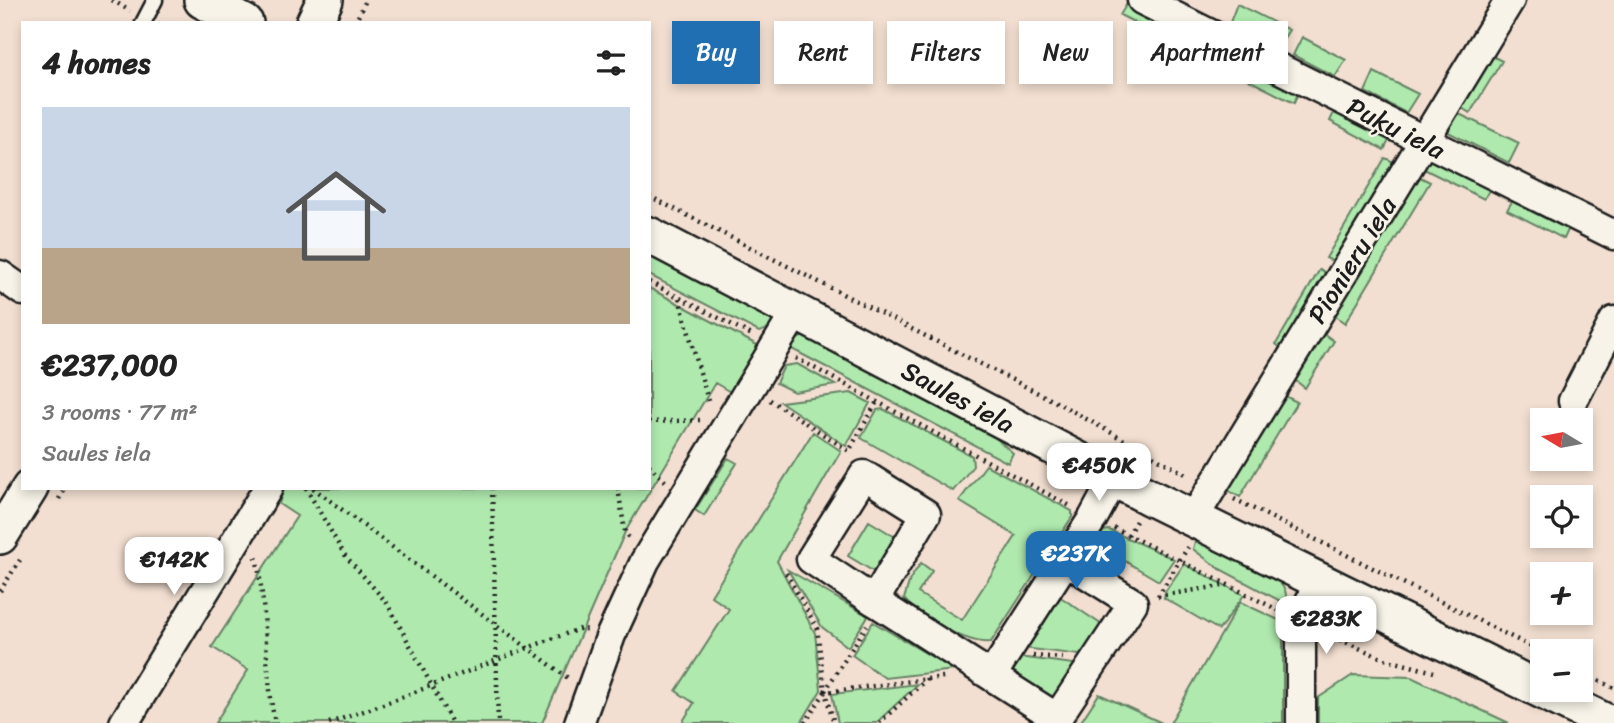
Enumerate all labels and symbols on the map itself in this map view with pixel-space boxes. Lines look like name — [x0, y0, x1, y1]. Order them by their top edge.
street label: Puķu iela — [1339, 84, 1454, 173]
street label: Pionieru iela — [1295, 186, 1410, 333]
street label: Saules iela — [893, 348, 1023, 446]
north arrow — [1530, 408, 1592, 471]
pin: €450K — [1050, 444, 1148, 503]
pin: €237K — [1027, 532, 1125, 591]
pin: €142K — [125, 538, 223, 597]
pin: €283K — [1277, 596, 1375, 656]

